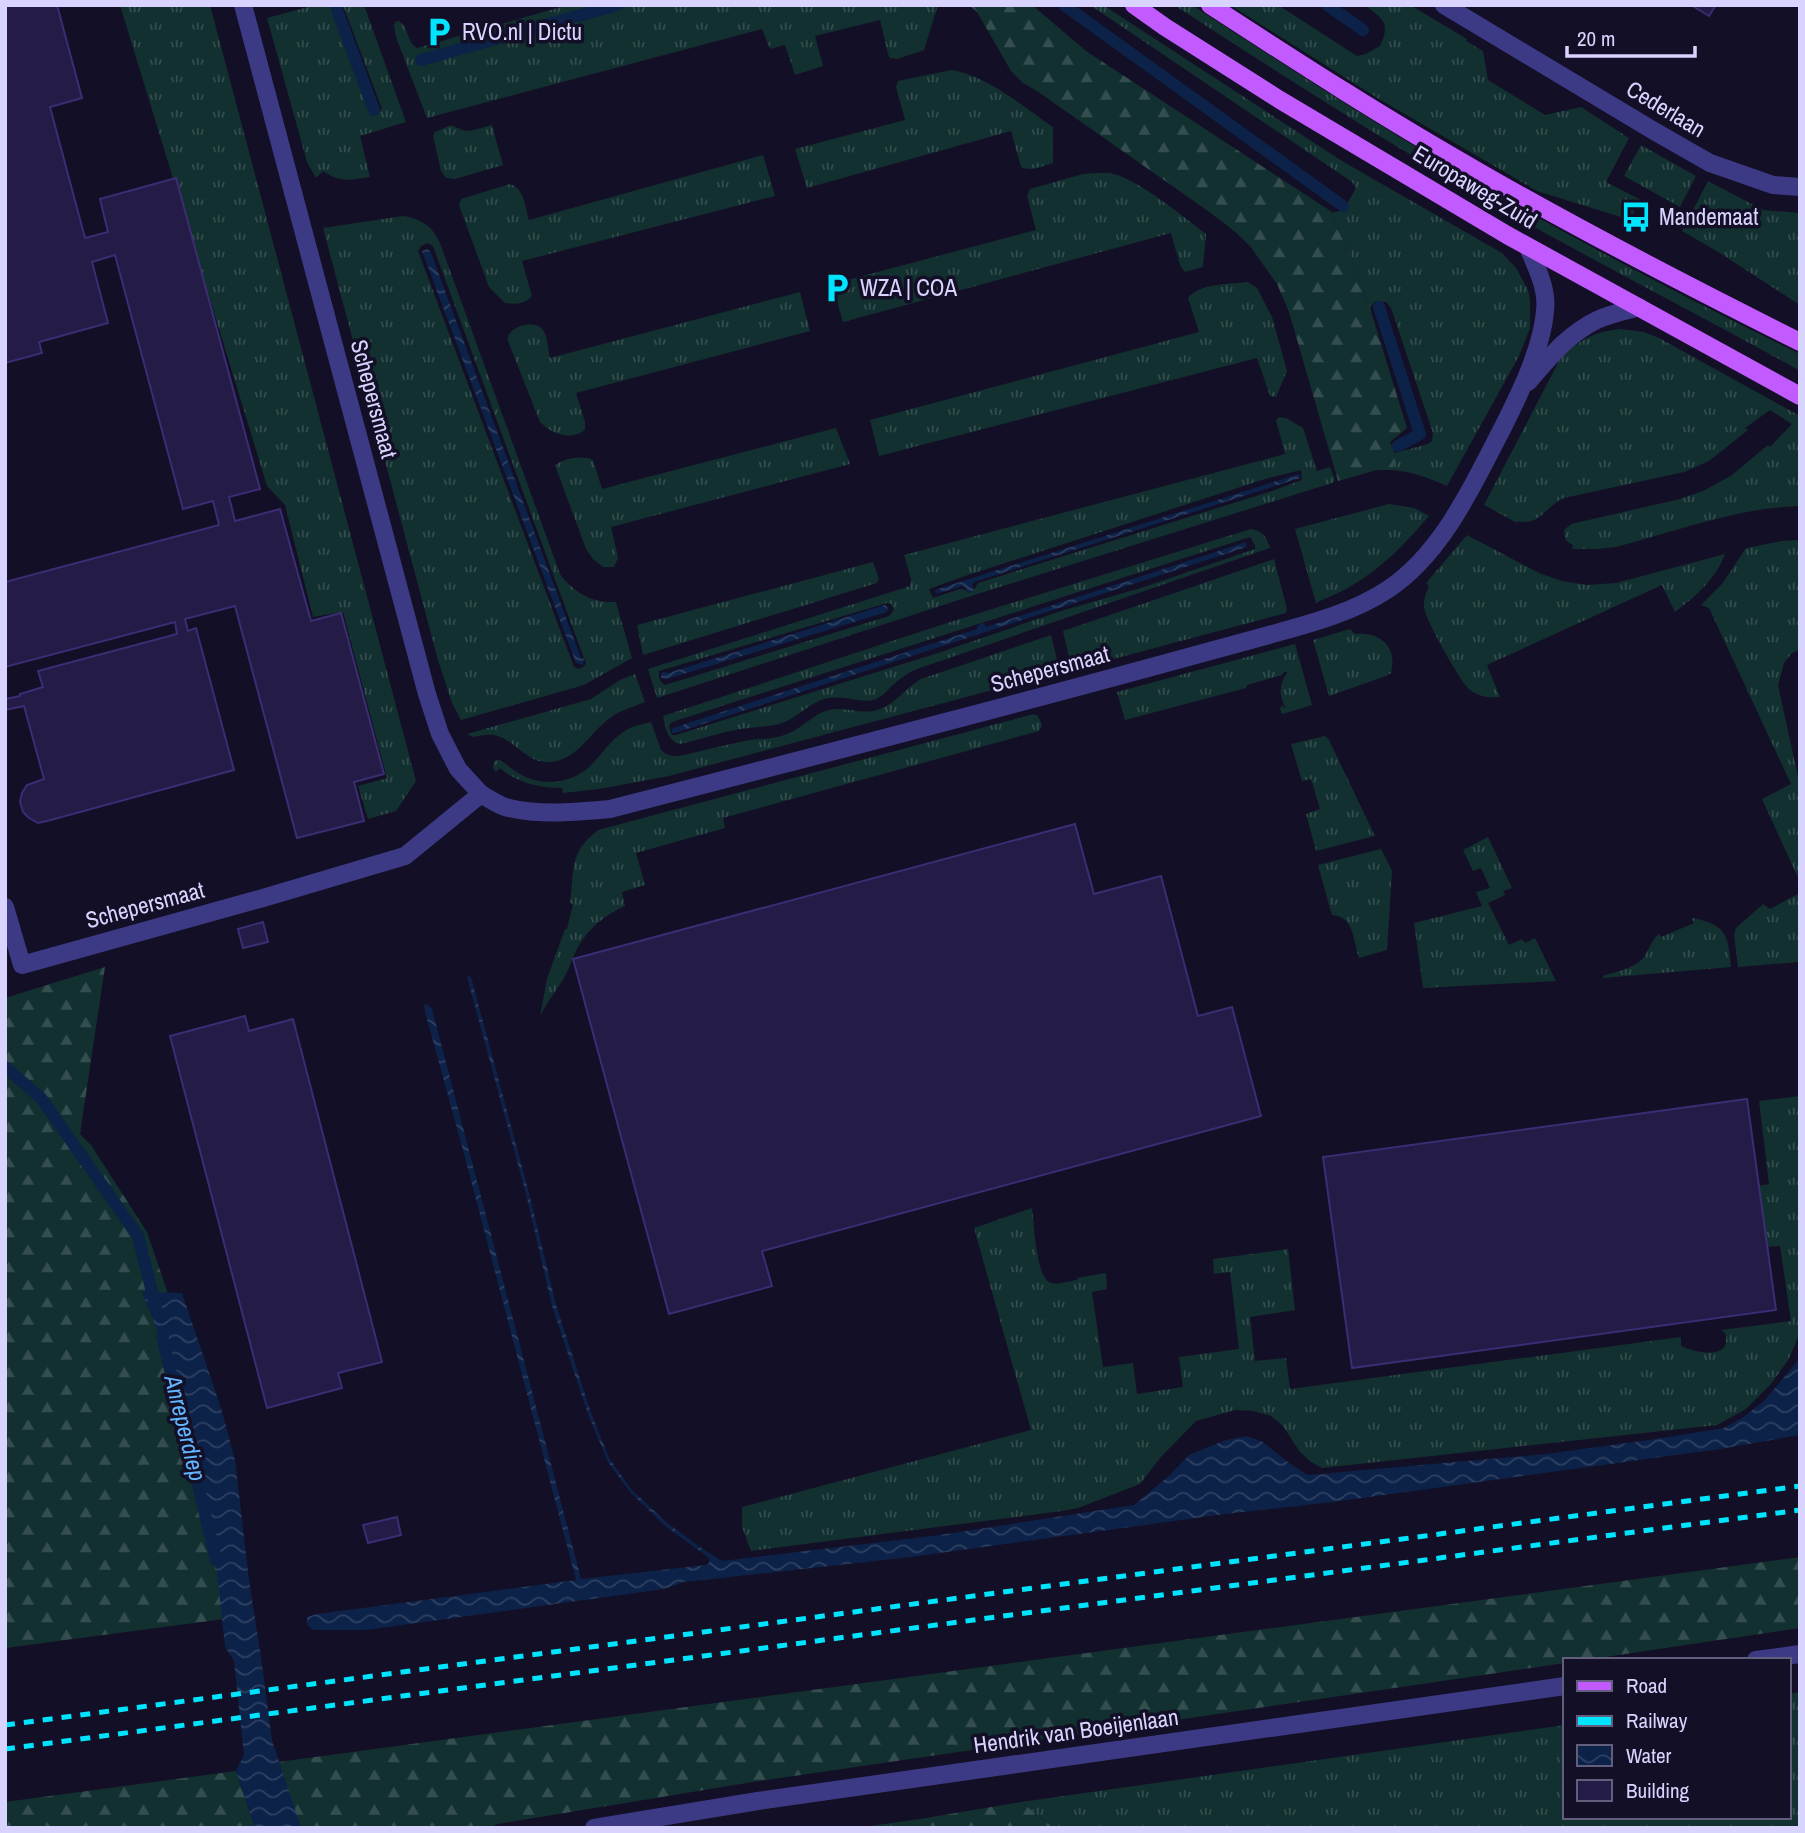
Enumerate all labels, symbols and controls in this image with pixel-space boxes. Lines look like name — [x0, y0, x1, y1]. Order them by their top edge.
scale bar — [1567, 14, 1695, 58]
parking icon: RVO.nl | Dictu — [422, 15, 456, 49]
place label: RVO.nl | Dictu — [462, 16, 582, 47]
text: 20 m — [1577, 24, 1615, 53]
street label: Cederlaan — [1621, 73, 1712, 144]
street label: Europaweg-Zuid — [1408, 137, 1543, 236]
bus stop icon: Mandemaat — [1619, 200, 1653, 234]
place label: Mandemaat — [1659, 201, 1759, 232]
parking icon: WZA | COA — [820, 271, 854, 305]
place label: WZA | COA — [860, 272, 958, 303]
street label: Schepersmaat — [344, 336, 405, 462]
street label: Schepersmaat — [987, 638, 1113, 699]
street label: Schepersmaat — [82, 874, 208, 935]
water label: Anreperdiep — [157, 1370, 215, 1484]
legend — [1563, 1658, 1791, 1819]
text: Road — [1626, 1671, 1667, 1700]
street label: Hendrik van Boeijenlaan — [972, 1701, 1180, 1760]
text: Railway — [1626, 1706, 1688, 1735]
text: Water — [1626, 1741, 1672, 1770]
text: Building — [1626, 1776, 1690, 1805]

